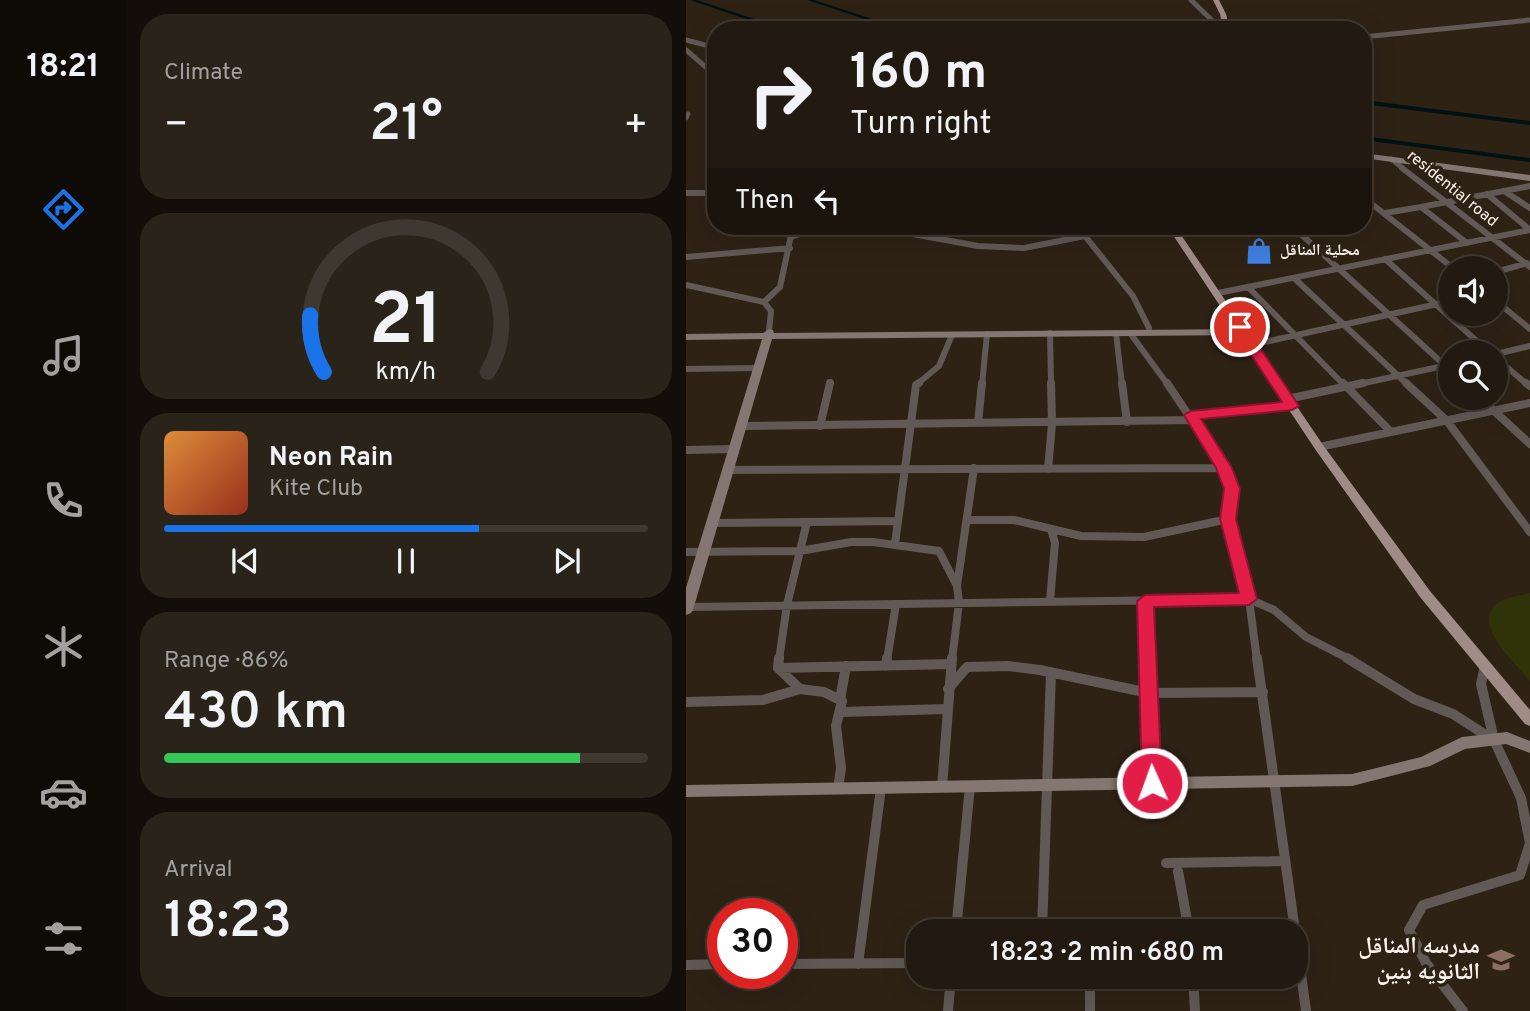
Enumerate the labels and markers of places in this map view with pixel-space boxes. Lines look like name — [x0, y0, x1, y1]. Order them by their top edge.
shop icon: محلية المناقل — [1244, 236, 1274, 266]
place label: محلية المناقل — [1280, 241, 1360, 261]
pin — [1210, 297, 1270, 357]
place label: مدرسه المناقل الثانويه بنين — [1358, 933, 1480, 988]
school or university icon: مدرسه المناقل الثانويه بنين — [1486, 945, 1516, 975]

